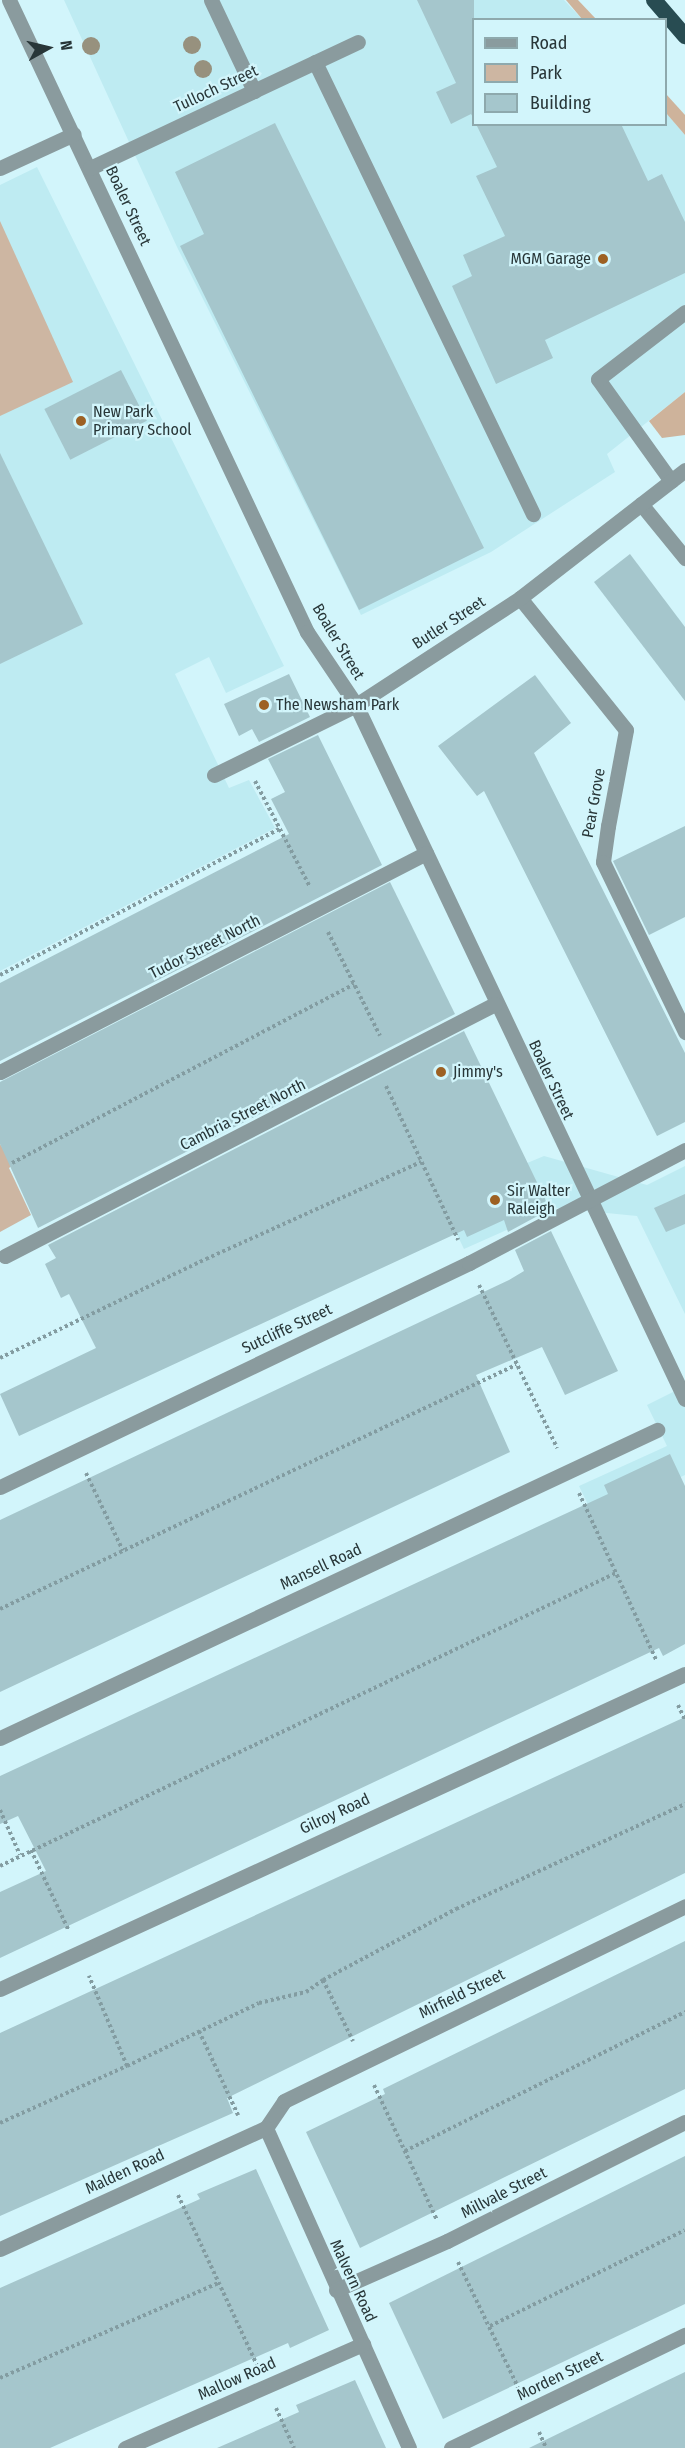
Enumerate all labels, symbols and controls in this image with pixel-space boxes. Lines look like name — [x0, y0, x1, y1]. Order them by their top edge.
north arrow — [18, 18, 78, 78]
legend — [472, 18, 667, 126]
text: Road — [530, 32, 567, 54]
text: N — [56, 39, 76, 51]
street label: Tulloch Street — [171, 61, 261, 117]
text: Park — [530, 62, 562, 84]
text: Building — [530, 92, 591, 114]
street label: Boaler Street — [101, 163, 155, 249]
place label: MGM Garage — [511, 249, 591, 269]
marker: MGM Garage — [596, 252, 610, 266]
place label: New Park Primary School — [93, 402, 192, 440]
marker: New Park Primary School — [74, 414, 88, 428]
street label: Butler Street — [409, 592, 489, 654]
street label: Boaler Street — [308, 600, 368, 684]
place label: The Newsham Park — [276, 695, 399, 715]
marker: The Newsham Park — [257, 698, 271, 712]
street label: Pear Grove — [578, 767, 610, 839]
street label: Tudor Street North — [146, 911, 264, 983]
street label: Boaler Street — [524, 1037, 578, 1123]
place label: Jimmy's — [453, 1062, 503, 1082]
marker: Jimmy's — [434, 1065, 448, 1079]
street label: Cambria Street North — [177, 1075, 309, 1155]
place label: Sir Walter Raleigh — [507, 1181, 570, 1219]
marker: Sir Walter Raleigh — [488, 1193, 502, 1207]
street label: Sutcliffe Street — [239, 1300, 335, 1358]
street label: Mansell Road — [277, 1540, 365, 1594]
street label: Gilroy Road — [297, 1789, 373, 1839]
street label: Mirfield Street — [416, 1965, 508, 2023]
street label: Malden Road — [82, 2145, 168, 2199]
street label: Millvale Street — [458, 2163, 550, 2223]
street label: Malvern Road — [325, 2237, 381, 2325]
street label: Morden Street — [514, 2347, 606, 2405]
street label: Mallow Road — [195, 2353, 279, 2405]

